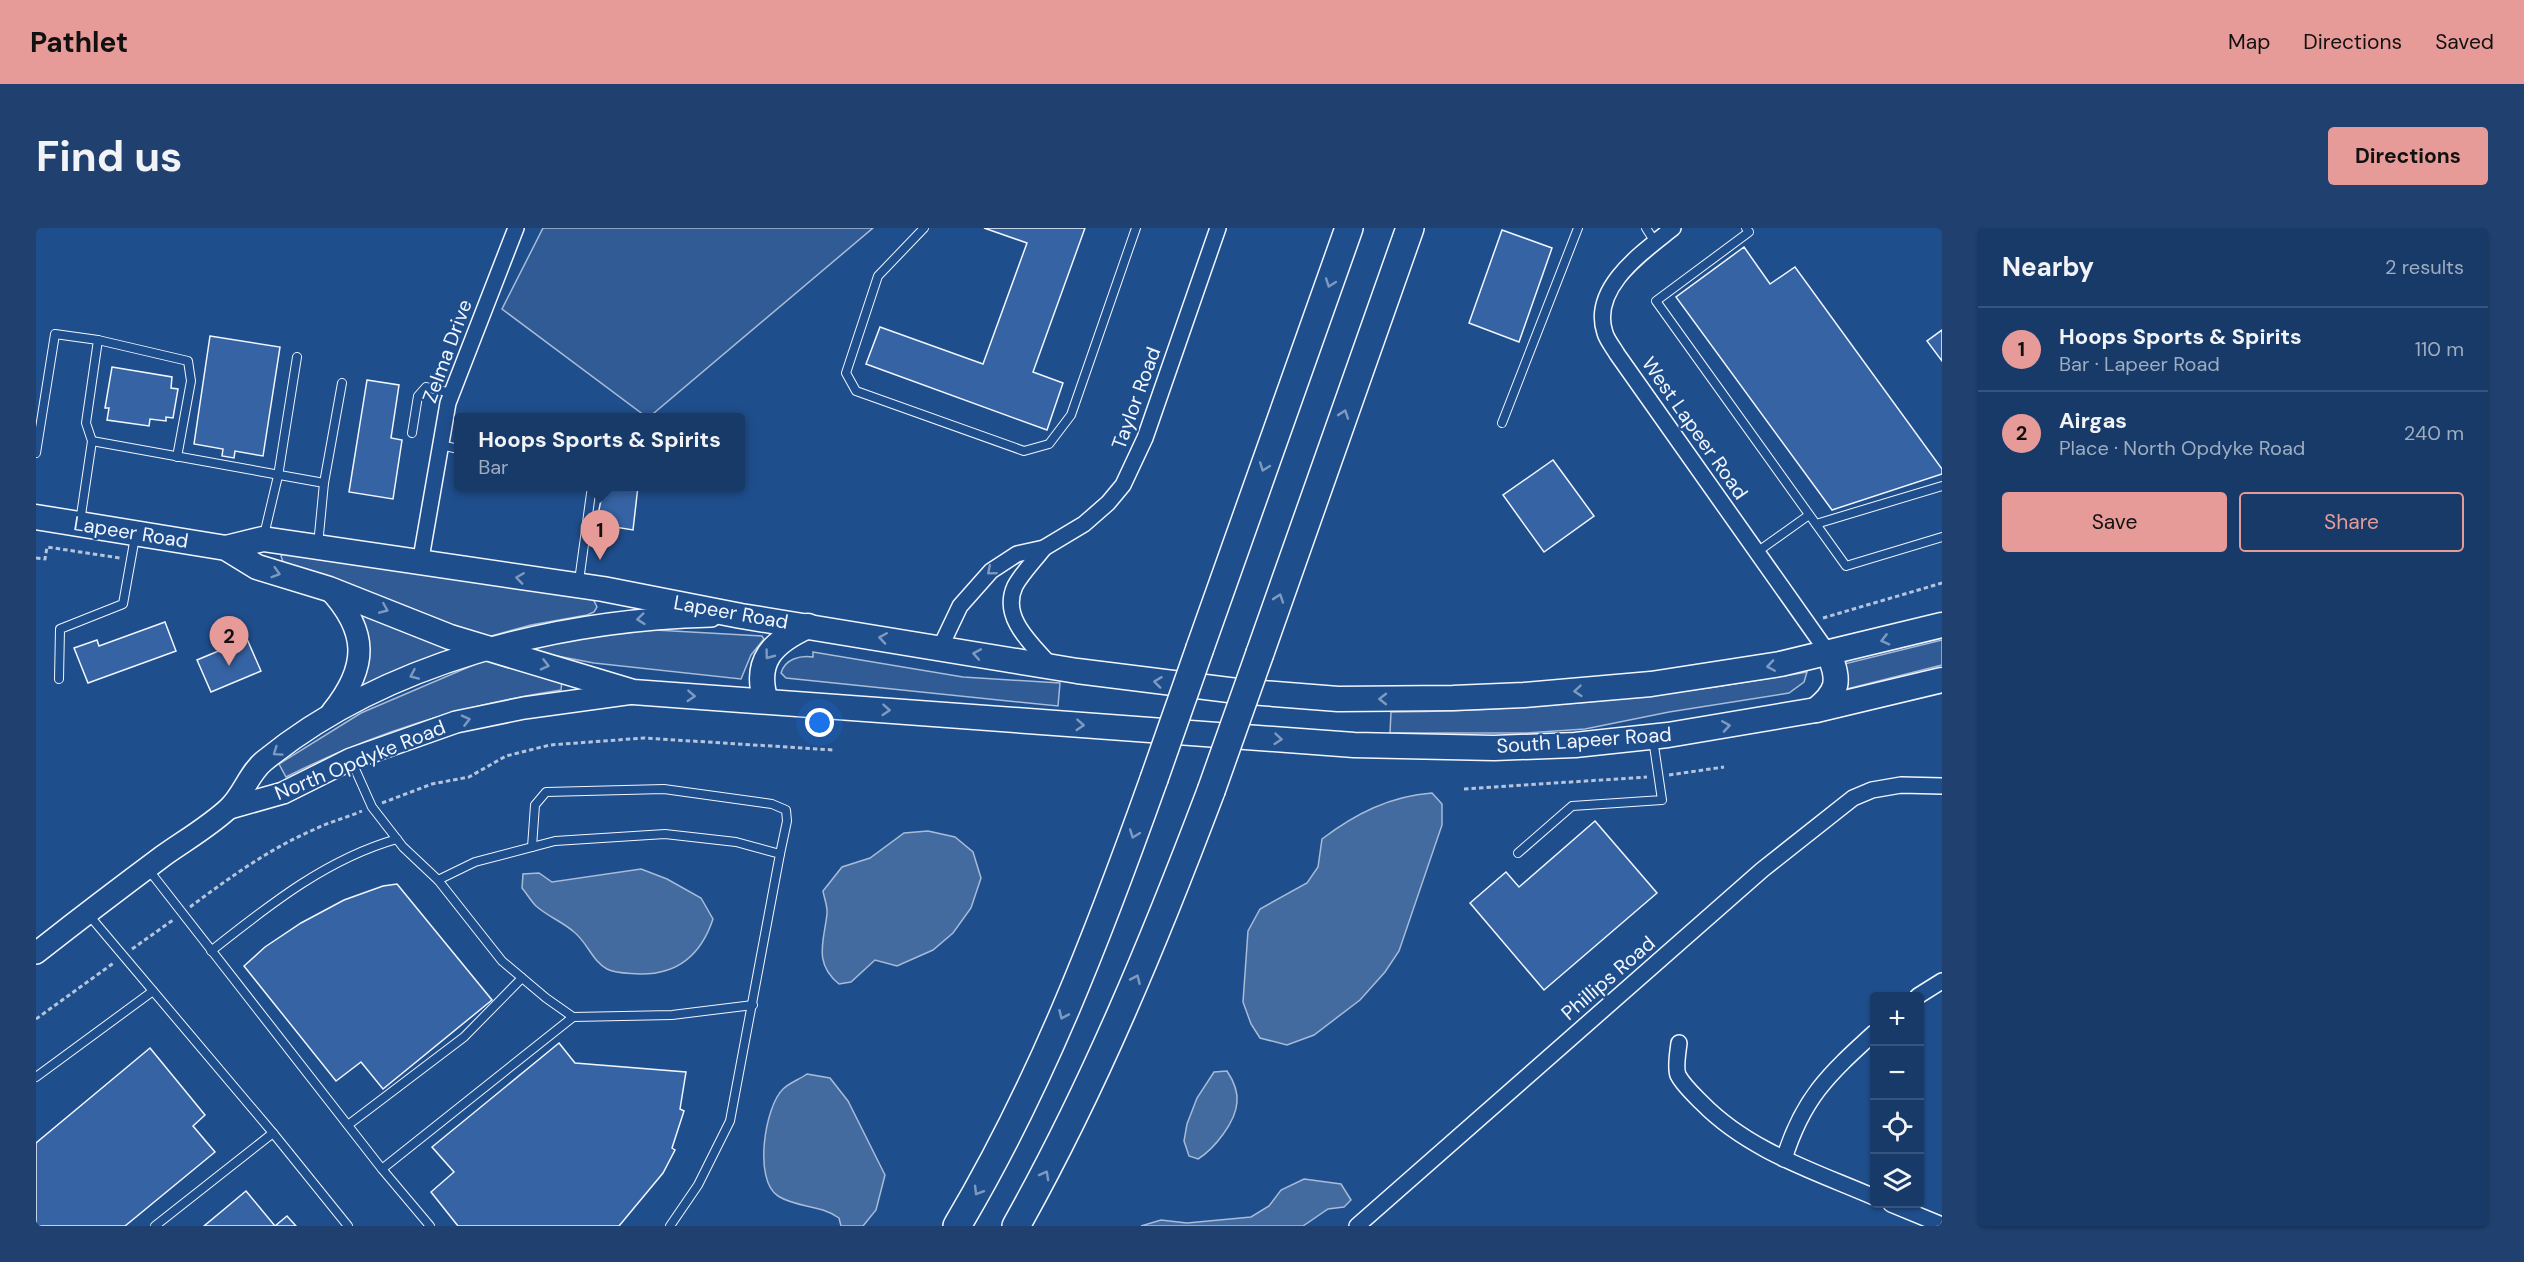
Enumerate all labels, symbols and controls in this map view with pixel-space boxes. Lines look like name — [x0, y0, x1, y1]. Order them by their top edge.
text: Pathlet — [30, 24, 128, 61]
text: Map — [2228, 28, 2270, 56]
text: Directions — [2303, 28, 2402, 56]
text: Saved — [2435, 28, 2494, 56]
button: Directions — [2328, 127, 2488, 185]
text: Find us — [36, 129, 182, 184]
text: Nearby — [2002, 250, 2094, 284]
text: 2 results — [2385, 254, 2464, 280]
one-way arrow — [1324, 277, 1337, 288]
street label: Zelma Drive — [416, 296, 478, 406]
text: Hoops Sports & Spirits — [2059, 322, 2302, 351]
text: 1 — [2018, 336, 2025, 362]
text: 110 m — [2415, 336, 2464, 362]
street label: Taylor Road — [1105, 343, 1167, 453]
text: Bar · Lapeer Road — [2059, 351, 2220, 377]
street label: West Lapeer Road — [1636, 352, 1754, 504]
text: Airgas — [2059, 406, 2127, 435]
one-way arrow — [1337, 409, 1350, 420]
popup — [454, 413, 745, 491]
text: 2 — [2016, 420, 2027, 446]
text: 240 m — [2404, 420, 2464, 446]
text: Hoops Sports & Spirits — [478, 425, 721, 454]
text: Place · North Opdyke Road — [2059, 435, 2305, 461]
text: Bar — [478, 454, 509, 480]
one-way arrow — [1259, 461, 1272, 472]
button: Save — [2002, 492, 2227, 552]
button: Share — [2239, 492, 2464, 552]
street label: Lapeer Road — [72, 510, 190, 554]
pin: 1 — [580, 510, 620, 560]
one-way arrow — [987, 564, 998, 575]
one-way arrow — [270, 566, 280, 578]
one-way arrow — [515, 572, 525, 584]
street label: Lapeer Road — [672, 589, 790, 635]
one-way arrow — [1272, 593, 1285, 604]
one-way arrow — [377, 602, 388, 614]
one-way arrow — [636, 612, 645, 625]
pin: 2 — [210, 616, 248, 666]
one-way arrow — [1881, 632, 1891, 645]
one-way arrow — [878, 633, 887, 645]
one-way arrow — [972, 648, 982, 661]
one-way arrow — [766, 649, 777, 660]
one-way arrow — [540, 658, 550, 671]
one-way arrow — [1767, 659, 1776, 671]
one-way arrow — [409, 668, 420, 680]
one-way arrow — [1153, 676, 1162, 689]
one-way arrow — [1574, 684, 1583, 697]
one-way arrow — [687, 690, 696, 703]
one-way arrow — [1379, 693, 1388, 705]
one-way arrow — [882, 704, 891, 717]
your location — [805, 708, 834, 737]
street label: North Opdyke Road — [271, 714, 449, 806]
one-way arrow — [461, 714, 471, 727]
one-way arrow — [1076, 718, 1085, 731]
one-way arrow — [1720, 720, 1730, 733]
street label: South Lapeer Road — [1496, 721, 1672, 759]
one-way arrow — [1274, 732, 1283, 745]
one-way arrow — [273, 745, 284, 756]
one-way arrow — [1129, 828, 1142, 839]
street label: Phillips Road — [1556, 930, 1660, 1026]
one-way arrow — [1128, 974, 1140, 985]
map controls — [1870, 992, 1924, 1208]
button: + — [1870, 992, 1924, 1046]
one-way arrow — [1058, 1009, 1070, 1020]
button: − — [1870, 1046, 1924, 1100]
button: locate — [1870, 1100, 1924, 1154]
button: layers — [1870, 1154, 1924, 1208]
one-way arrow — [1038, 1171, 1049, 1181]
one-way arrow — [973, 1185, 985, 1195]

